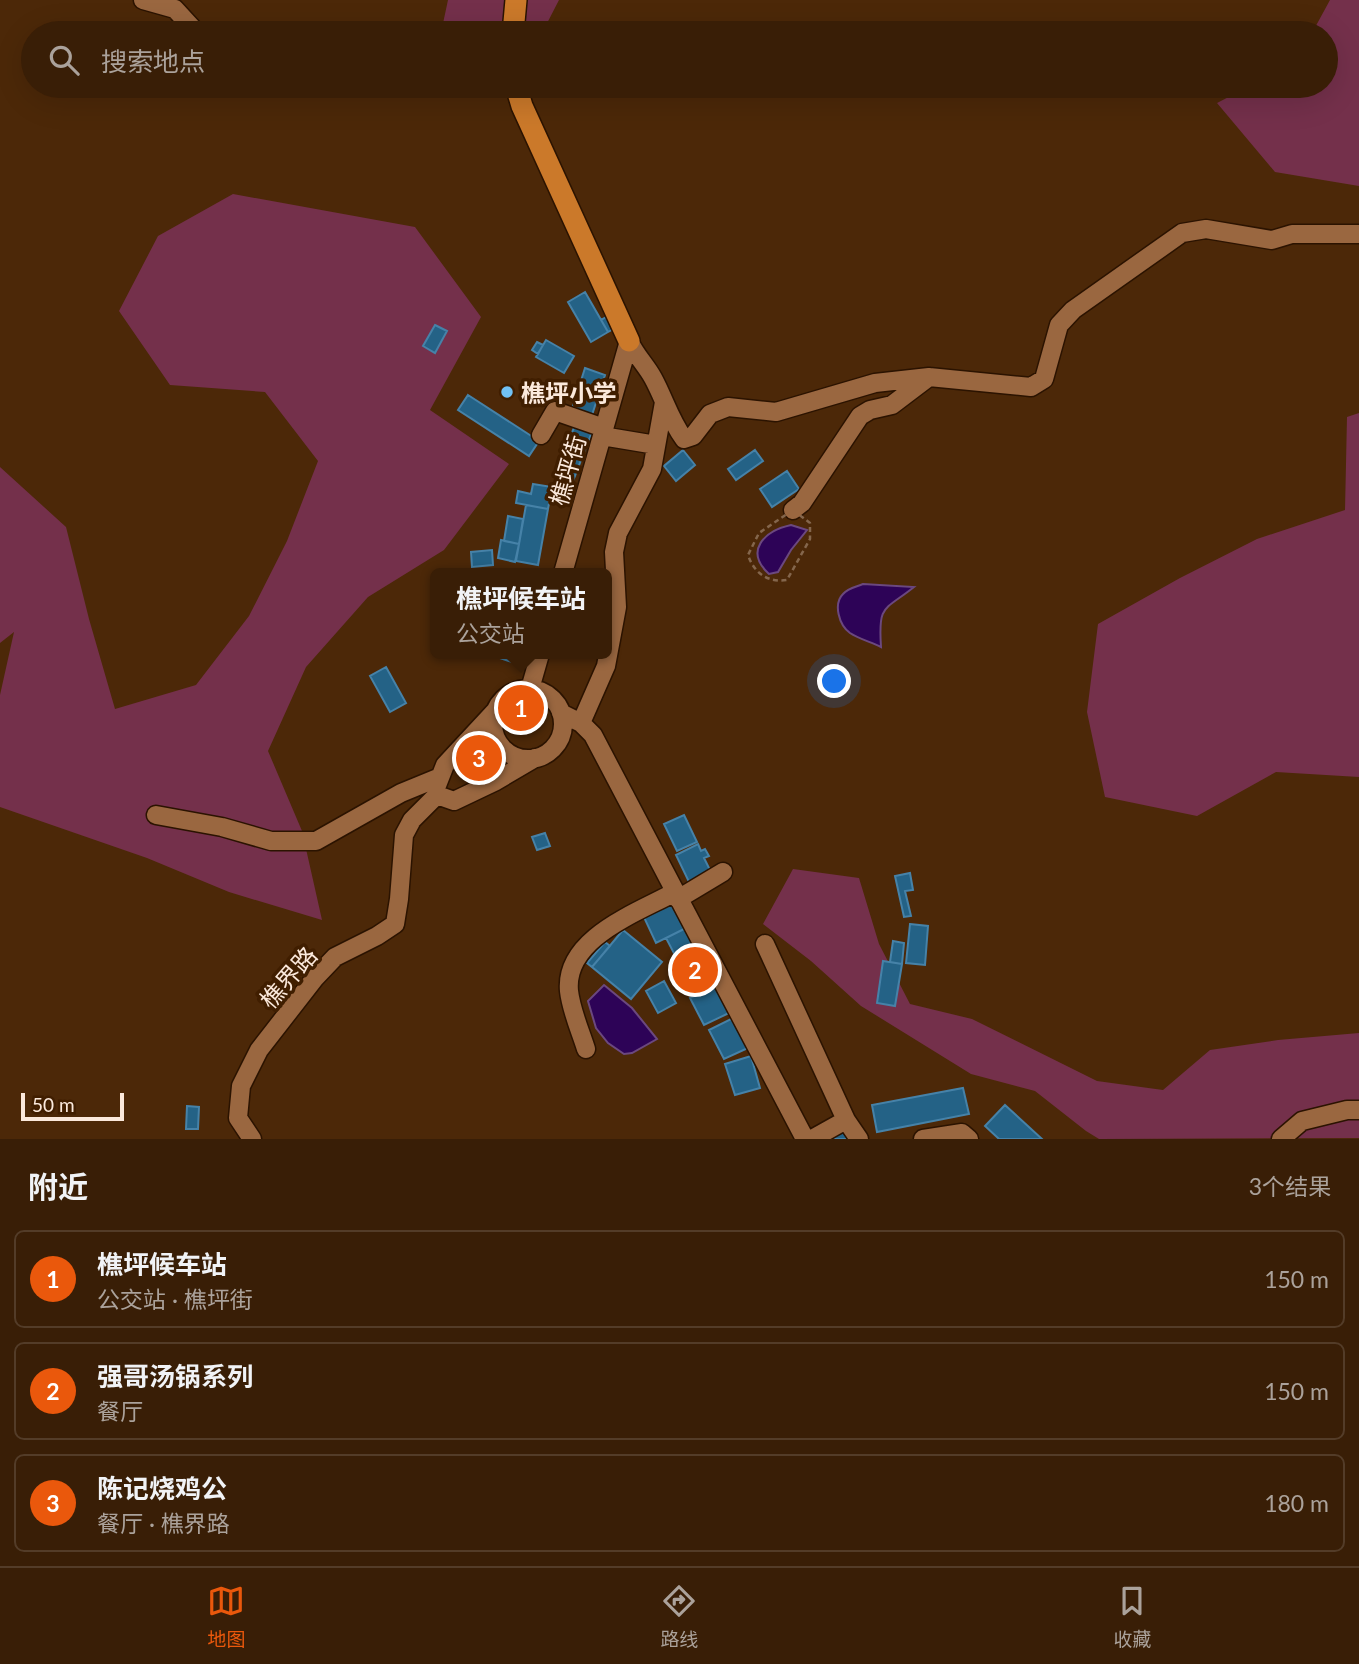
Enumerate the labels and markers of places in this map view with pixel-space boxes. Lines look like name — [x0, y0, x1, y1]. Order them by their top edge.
place label: 樵坪小学 — [521, 378, 617, 407]
marker: 樵坪小学 — [499, 384, 515, 400]
pin: 1 — [498, 682, 544, 734]
pin: 3 — [456, 732, 502, 784]
pin: 2 — [672, 944, 718, 996]

